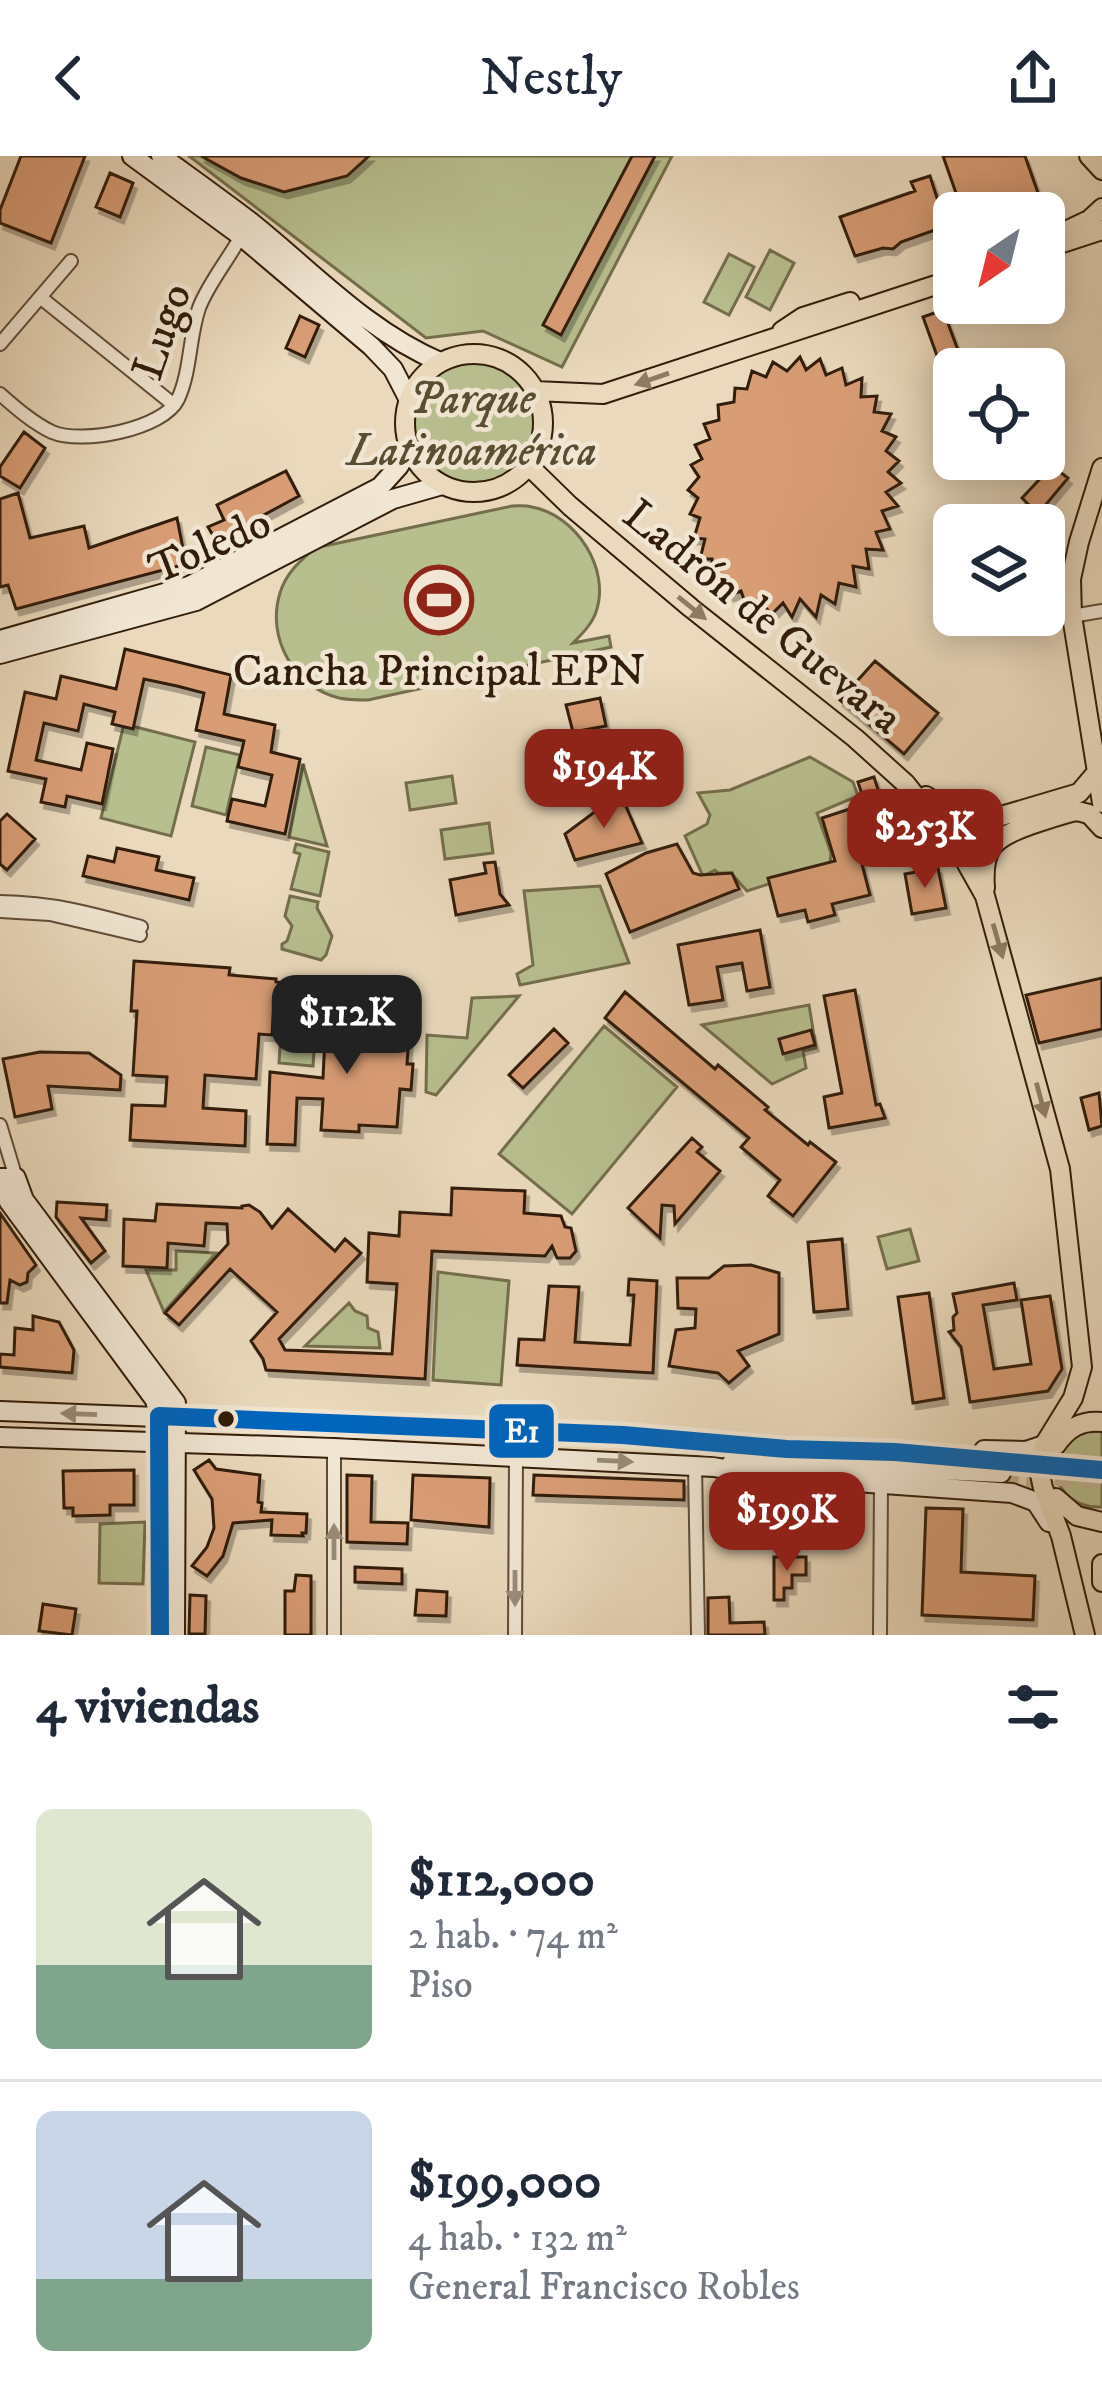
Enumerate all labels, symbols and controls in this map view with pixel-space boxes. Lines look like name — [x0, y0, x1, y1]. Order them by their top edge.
icon: back — [36, 45, 102, 111]
text: Nestly — [480, 45, 622, 112]
icon: share — [1000, 45, 1066, 111]
north arrow — [933, 192, 1065, 324]
map controls — [933, 192, 1065, 636]
street label: Lugo — [120, 277, 205, 387]
button: locate — [933, 348, 1065, 480]
one-way arrow — [633, 371, 669, 390]
park label: Parque Latinoamérica — [344, 372, 597, 480]
street label: Ladrón de Guevara — [611, 488, 913, 747]
street label: Toledo — [141, 495, 280, 598]
button: layers — [933, 504, 1065, 636]
sports icon: Cancha Principal EPN — [404, 565, 474, 635]
one-way arrow — [676, 595, 707, 620]
place label: Cancha Principal EPN — [233, 644, 645, 700]
pin: $194K — [520, 729, 688, 831]
text: $194K — [552, 743, 656, 792]
pin: $253K — [841, 789, 1009, 891]
text: $253K — [874, 803, 976, 852]
one-way arrow — [990, 923, 1009, 960]
pin: $112K — [263, 975, 431, 1077]
text: $112K — [299, 989, 395, 1038]
one-way arrow — [1033, 1082, 1052, 1119]
line badge: E1 — [487, 1402, 556, 1460]
one-way arrow — [59, 1404, 97, 1423]
unlabelled marker — [215, 1408, 237, 1430]
text: E1 — [504, 1412, 540, 1453]
one-way arrow — [597, 1452, 634, 1471]
pin: $199K — [703, 1472, 871, 1574]
text: $199K — [736, 1486, 838, 1535]
one-way arrow — [324, 1522, 344, 1560]
one-way arrow — [505, 1570, 525, 1608]
icon: filters — [1000, 1674, 1066, 1740]
text: 4 viviendas — [36, 1675, 259, 1739]
text: $112,000 — [408, 1848, 595, 1912]
icon: home — [132, 1857, 276, 2001]
text: 2 hab. · 74 m² — [408, 1912, 618, 1961]
text: Piso — [408, 1961, 473, 2010]
text: $199,000 — [408, 2150, 601, 2214]
icon: home — [132, 2159, 276, 2303]
text: 4 hab. · 132 m² — [408, 2214, 627, 2263]
text: General Francisco Robles — [408, 2263, 800, 2312]

